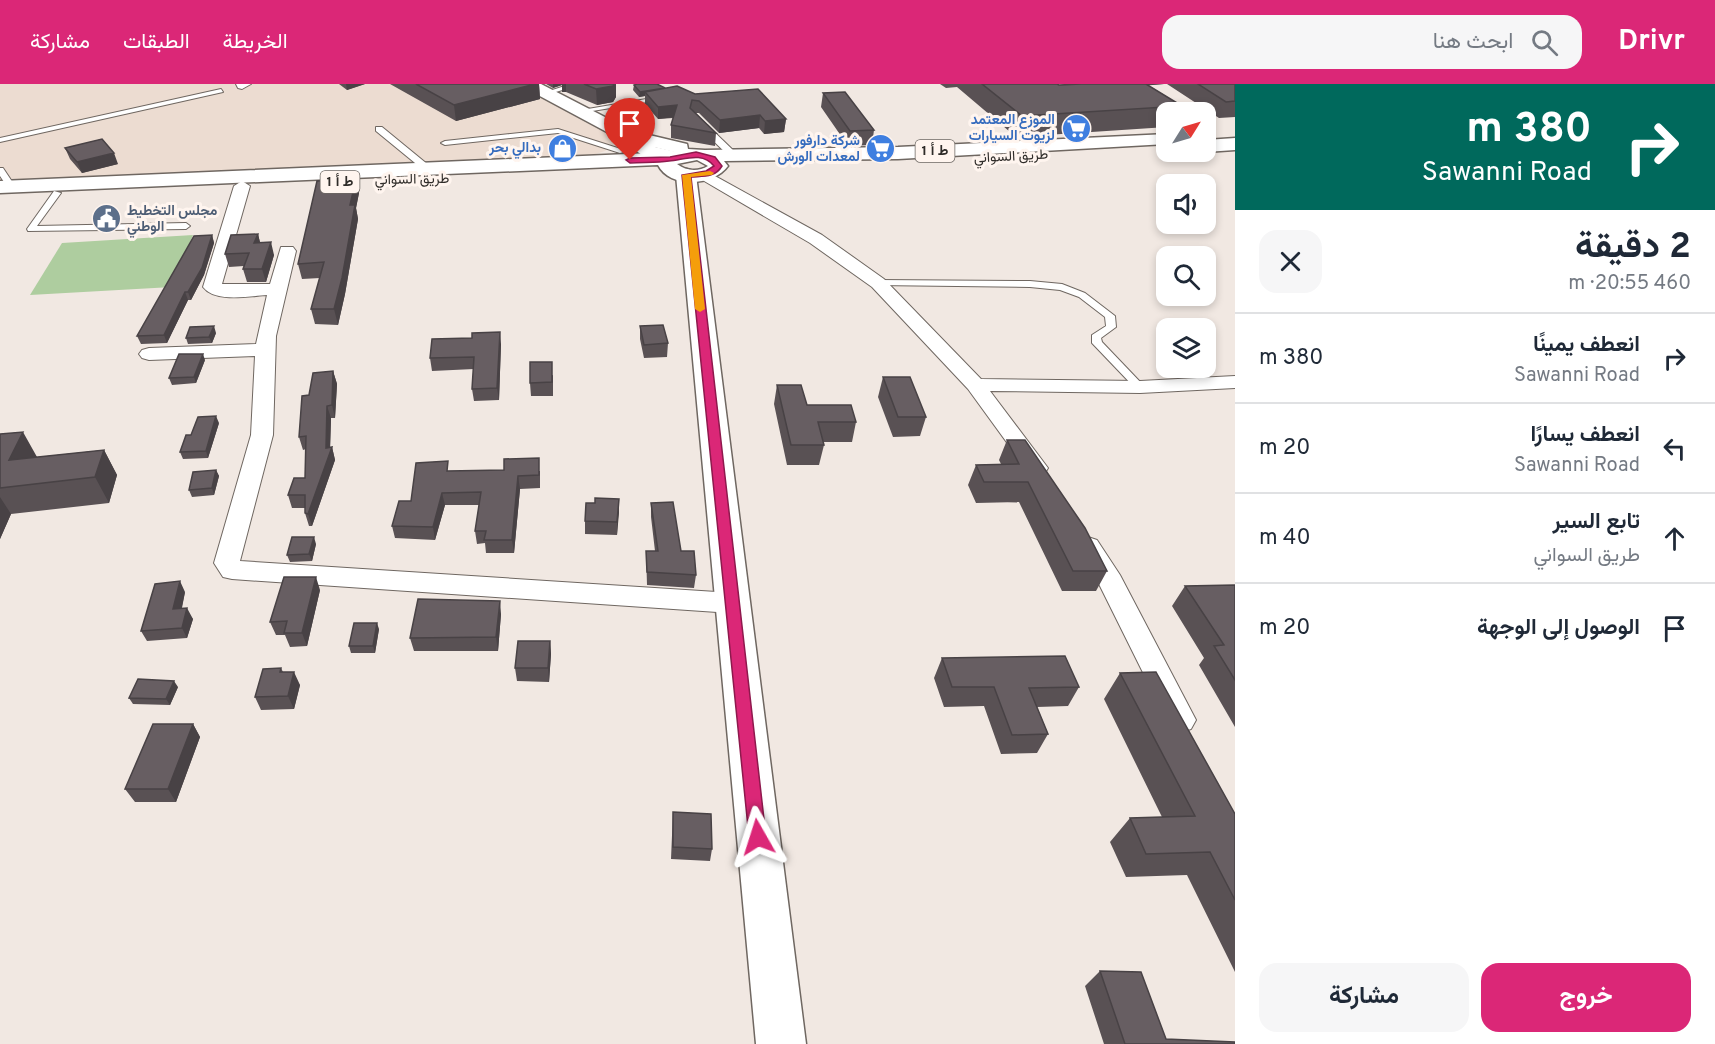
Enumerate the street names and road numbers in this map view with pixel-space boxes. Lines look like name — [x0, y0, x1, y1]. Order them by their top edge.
road number: ط أ 1 — [916, 140, 954, 162]
street label: طريق السواني — [973, 147, 1049, 169]
road number: ط أ 1 — [320, 171, 360, 193]
street label: طريق السواني — [375, 171, 449, 191]

